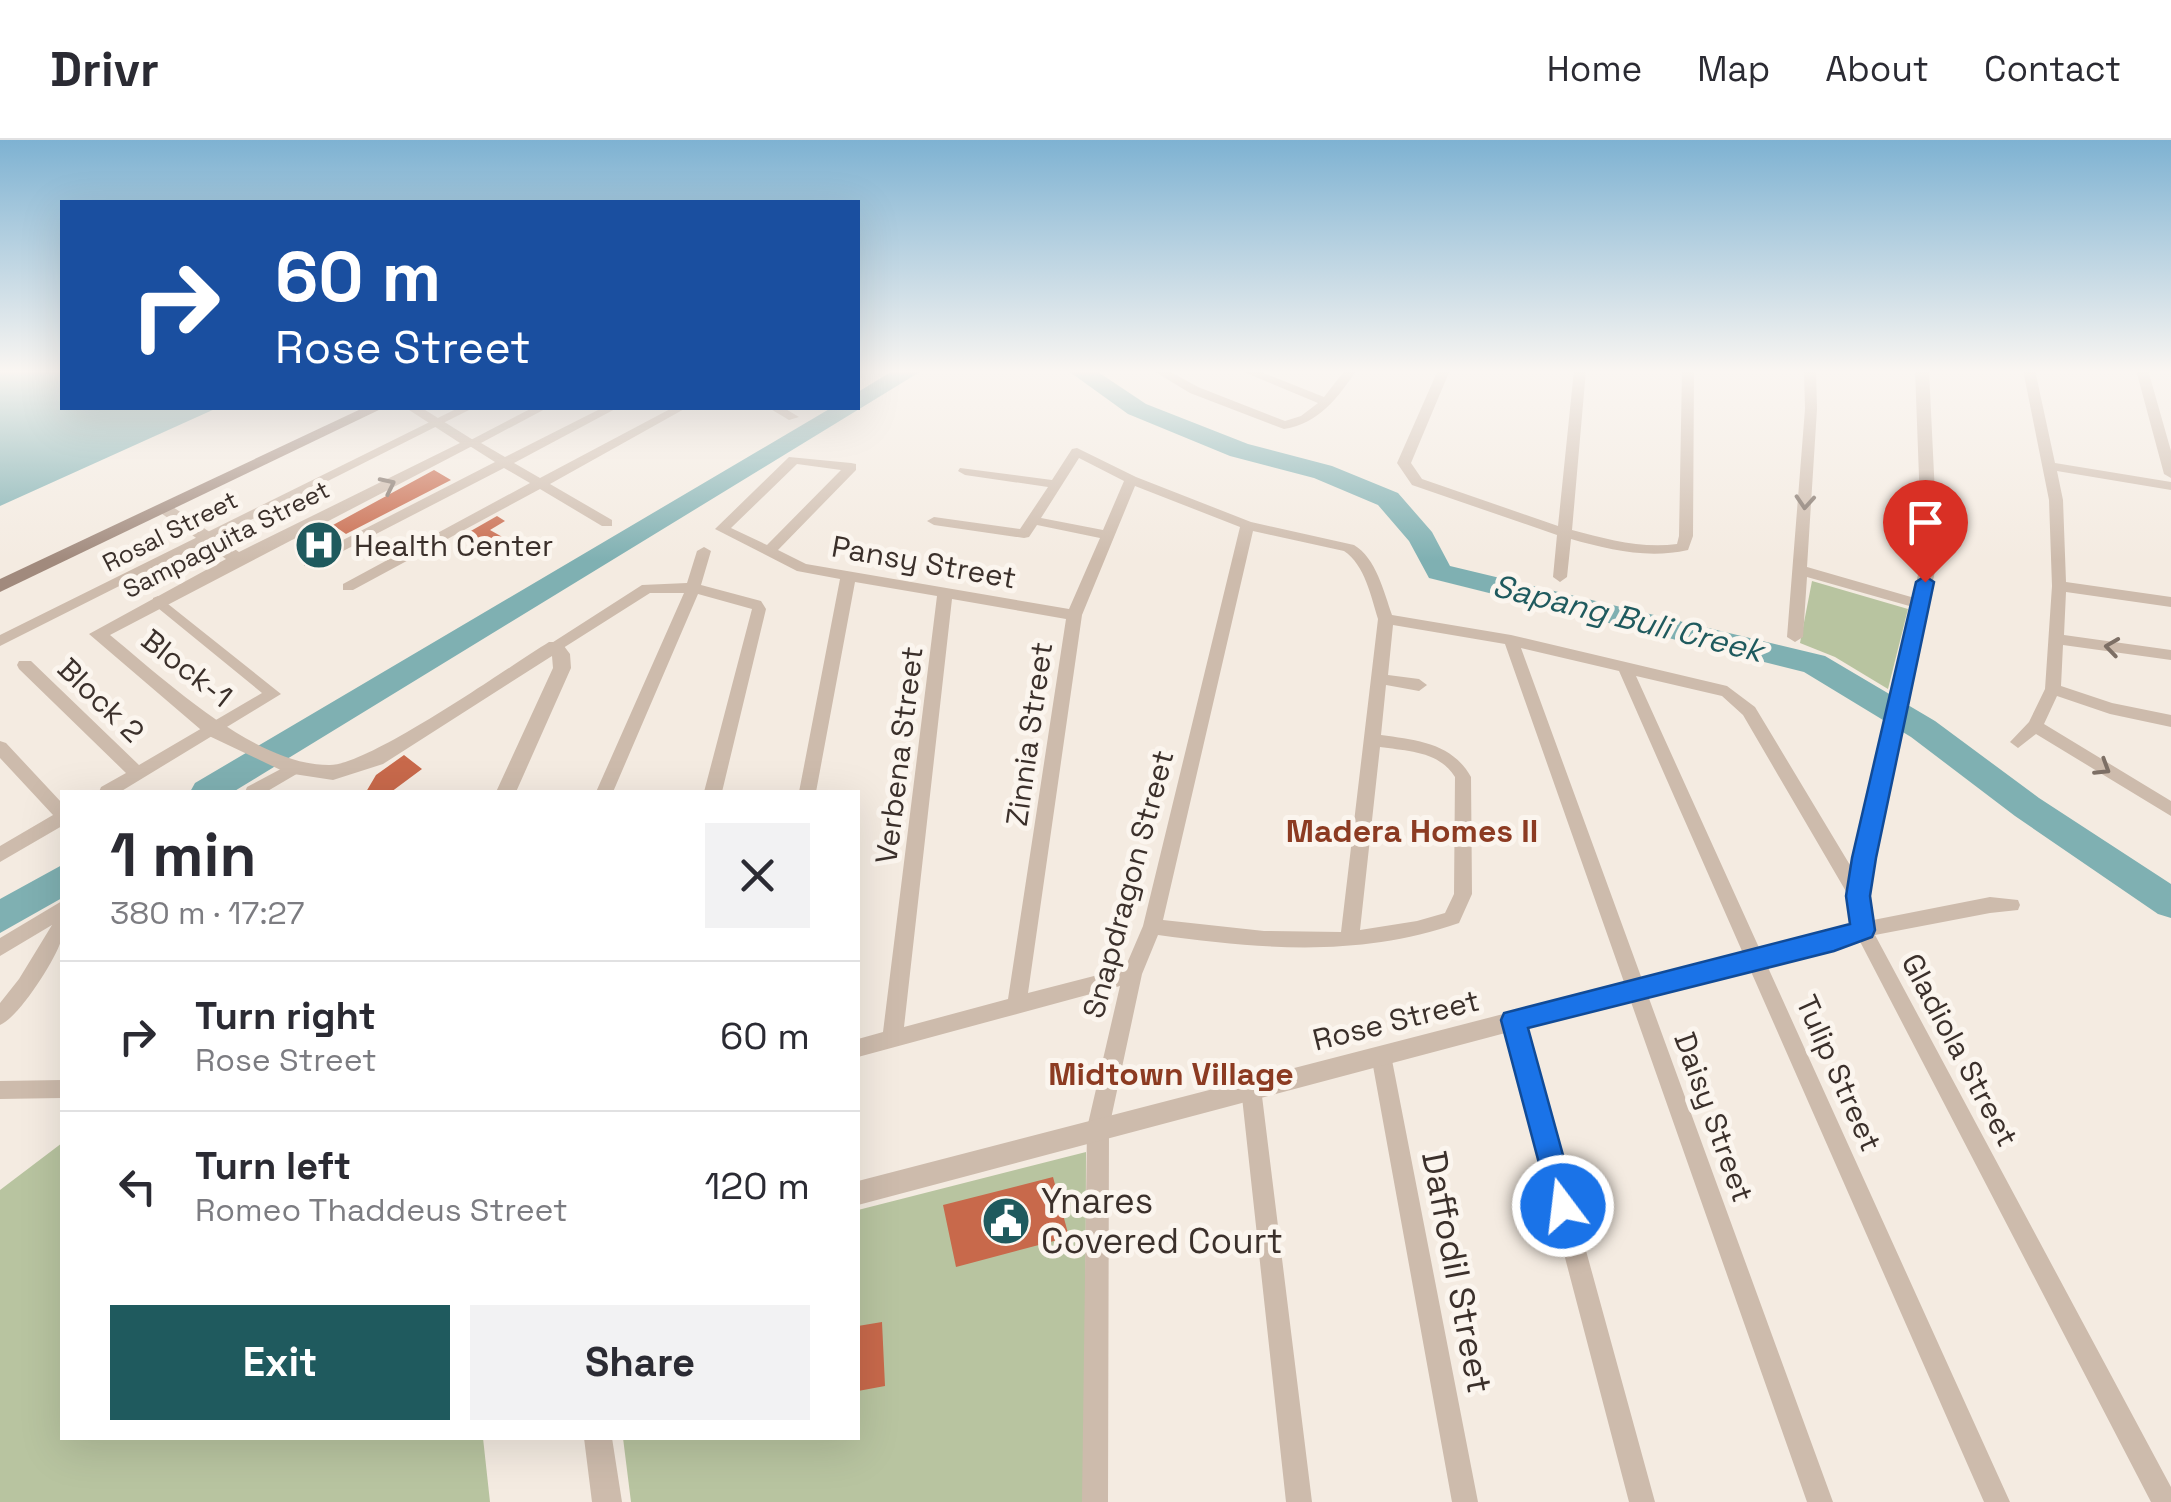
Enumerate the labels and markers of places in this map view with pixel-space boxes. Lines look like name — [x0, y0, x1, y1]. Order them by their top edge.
pin — [1883, 480, 1968, 583]
hospital icon: Health Center — [293, 519, 345, 571]
place label: Health Center — [354, 526, 553, 565]
place label: Ynares Covered Court — [1041, 1179, 1283, 1263]
public building icon: Ynares Covered Court — [980, 1195, 1032, 1247]

